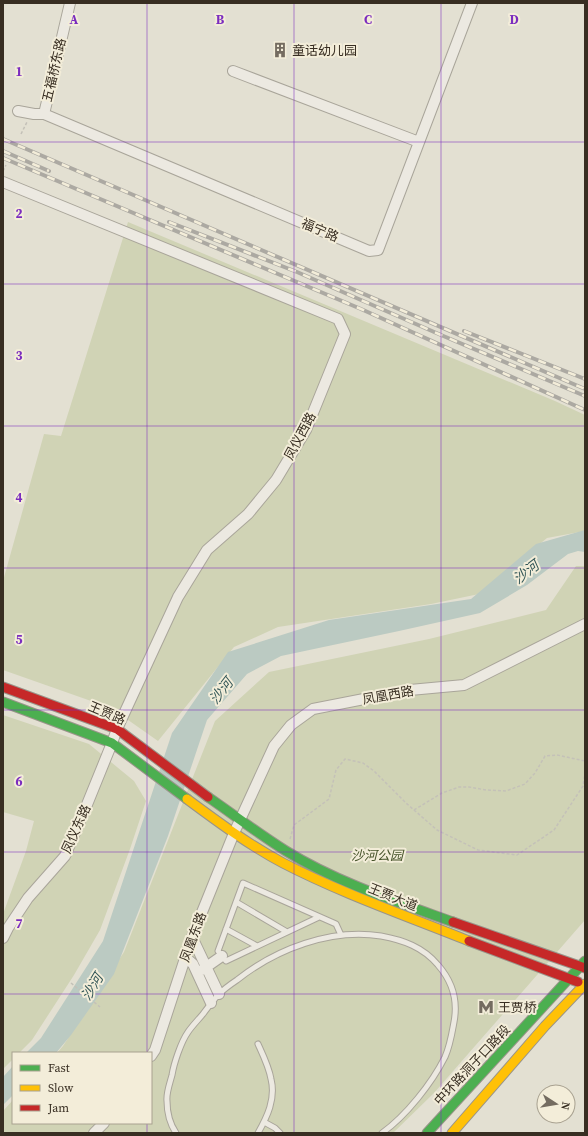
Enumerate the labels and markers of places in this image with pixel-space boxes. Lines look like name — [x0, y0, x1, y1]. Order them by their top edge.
building icon: 童话幼儿园 — [271, 41, 289, 59]
place label: 童话幼儿园 — [292, 42, 357, 59]
metro station icon: 王贾桥 — [477, 998, 495, 1016]
place label: 王贾桥 — [498, 999, 537, 1016]

